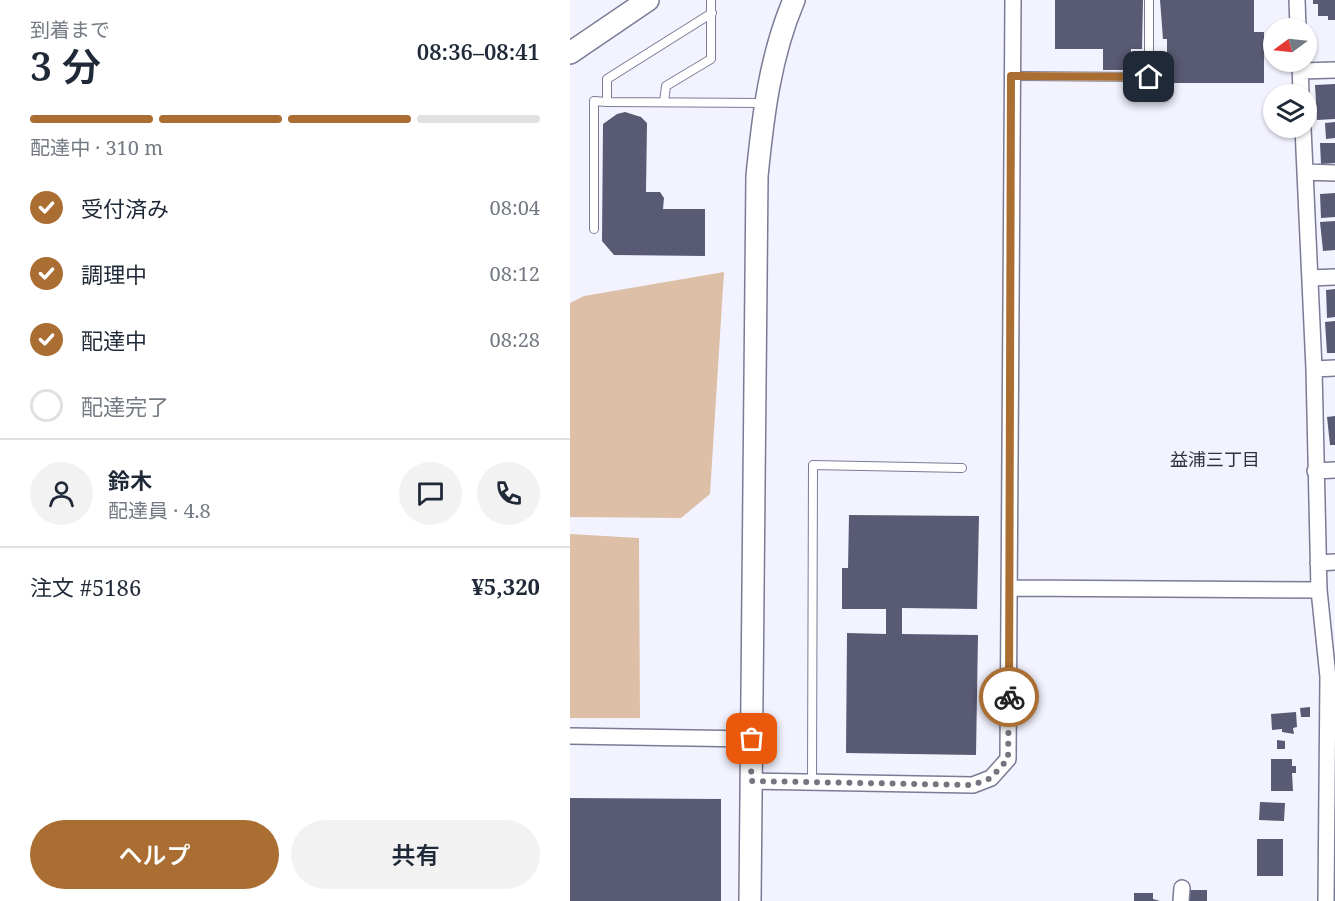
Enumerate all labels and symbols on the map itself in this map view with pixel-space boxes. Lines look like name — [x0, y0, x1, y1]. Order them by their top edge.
north arrow — [1263, 18, 1317, 72]
pin — [1123, 51, 1174, 102]
district label: 益浦三丁目 — [1170, 447, 1260, 471]
courier — [979, 667, 1039, 727]
pin — [726, 713, 777, 764]

